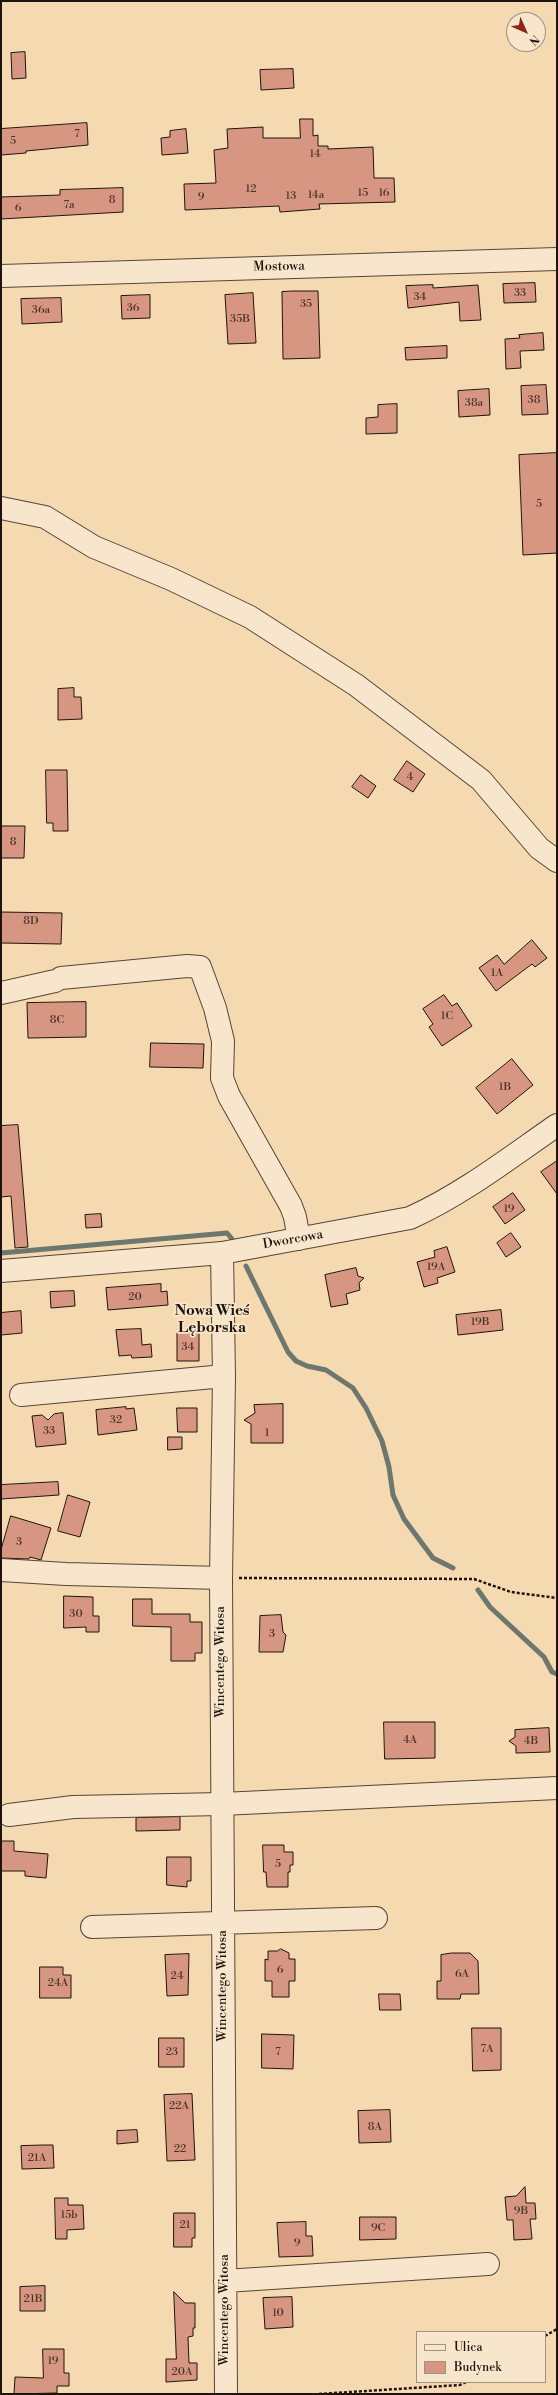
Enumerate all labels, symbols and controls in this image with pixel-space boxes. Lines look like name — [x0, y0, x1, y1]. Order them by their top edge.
north arrow — [506, 12, 546, 52]
text: N — [526, 32, 542, 48]
house number: 7 — [74, 127, 80, 141]
house number: 5 — [10, 134, 16, 148]
house number: 14 — [310, 147, 320, 161]
house number: 12 — [245, 182, 257, 196]
house number: 15 — [358, 186, 368, 200]
house number: 16 — [378, 186, 390, 200]
house number: 14a — [308, 188, 324, 202]
house number: 13 — [286, 189, 296, 203]
house number: 9 — [198, 190, 204, 204]
house number: 8 — [109, 193, 115, 207]
house number: 7a — [63, 198, 75, 212]
house number: 6 — [15, 201, 21, 215]
street label: Mostowa — [253, 259, 305, 275]
house number: 33 — [514, 286, 526, 300]
house number: 34 — [414, 290, 426, 304]
house number: 35 — [300, 297, 312, 311]
house number: 36 — [127, 301, 139, 315]
house number: 36a — [32, 303, 50, 317]
house number: 35B — [230, 312, 250, 326]
house number: 38 — [528, 393, 540, 407]
house number: 38a — [465, 396, 483, 410]
house number: 5 — [536, 497, 542, 511]
house number: 4 — [407, 770, 413, 784]
house number: 8 — [10, 835, 16, 849]
house number: 8D — [23, 914, 39, 928]
house number: 1A — [491, 966, 503, 980]
house number: 1C — [441, 1009, 453, 1023]
house number: 8C — [50, 1013, 64, 1027]
house number: 1B — [499, 1080, 511, 1094]
house number: 19 — [503, 1202, 515, 1216]
street label: Dworcowa — [262, 1227, 324, 1253]
house number: 19A — [427, 1260, 445, 1274]
house number: 20 — [128, 1290, 142, 1304]
district label: Nowa Wieś Lęborska — [175, 1302, 249, 1337]
house number: 19B — [471, 1315, 489, 1329]
house number: 34 — [182, 1340, 194, 1354]
house number: 32 — [110, 1413, 122, 1427]
house number: 33 — [43, 1424, 55, 1438]
house number: 1 — [265, 1426, 269, 1440]
house number: 3 — [16, 1535, 22, 1549]
street label: Wincentego Witosa — [213, 1606, 229, 1718]
house number: 30 — [69, 1607, 83, 1621]
house number: 3 — [269, 1627, 275, 1641]
house number: 4A — [403, 1733, 417, 1747]
house number: 4B — [524, 1734, 538, 1748]
house number: 5 — [275, 1857, 281, 1871]
street label: Wincentego Witosa — [215, 1930, 231, 2042]
house number: 6 — [277, 1963, 283, 1977]
house number: 6A — [455, 1967, 469, 1981]
house number: 24 — [171, 1969, 183, 1983]
house number: 24A — [48, 1976, 68, 1990]
house number: 7A — [480, 2042, 494, 2056]
house number: 23 — [166, 2045, 178, 2059]
house number: 7 — [275, 2045, 281, 2059]
house number: 22A — [169, 2099, 189, 2113]
house number: 8A — [368, 2120, 382, 2134]
house number: 22 — [174, 2142, 186, 2156]
house number: 21A — [28, 2151, 46, 2165]
house number: 9B — [514, 2204, 528, 2218]
house number: 15b — [60, 2208, 78, 2222]
house number: 21 — [179, 2218, 191, 2232]
house number: 9C — [371, 2221, 385, 2235]
house number: 9 — [294, 2236, 300, 2250]
street label: Wincentego Witosa — [217, 2254, 233, 2366]
house number: 21B — [24, 2292, 42, 2306]
house number: 10 — [272, 2306, 284, 2320]
legend — [416, 2331, 546, 2383]
text: Ulica — [454, 2340, 483, 2355]
house number: 19 — [47, 2354, 59, 2368]
text: Budynek — [454, 2360, 502, 2375]
house number: 20A — [171, 2365, 193, 2379]

